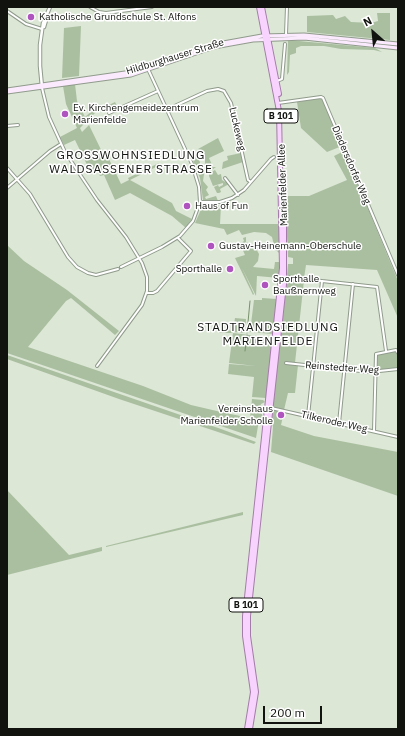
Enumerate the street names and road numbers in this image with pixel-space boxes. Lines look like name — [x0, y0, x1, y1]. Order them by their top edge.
street label: Hildburghauser Straße — [125, 36, 225, 78]
street label: Luckeweg — [226, 106, 248, 152]
road number: B 101 — [264, 109, 298, 123]
street label: Diedersdorfer Weg — [329, 124, 373, 206]
street label: Marienfelder Allee — [276, 144, 290, 226]
street label: Reinstedter Weg — [305, 359, 379, 377]
street label: Tilkeroder Weg — [300, 409, 368, 435]
road number: B 101 — [229, 598, 263, 612]

